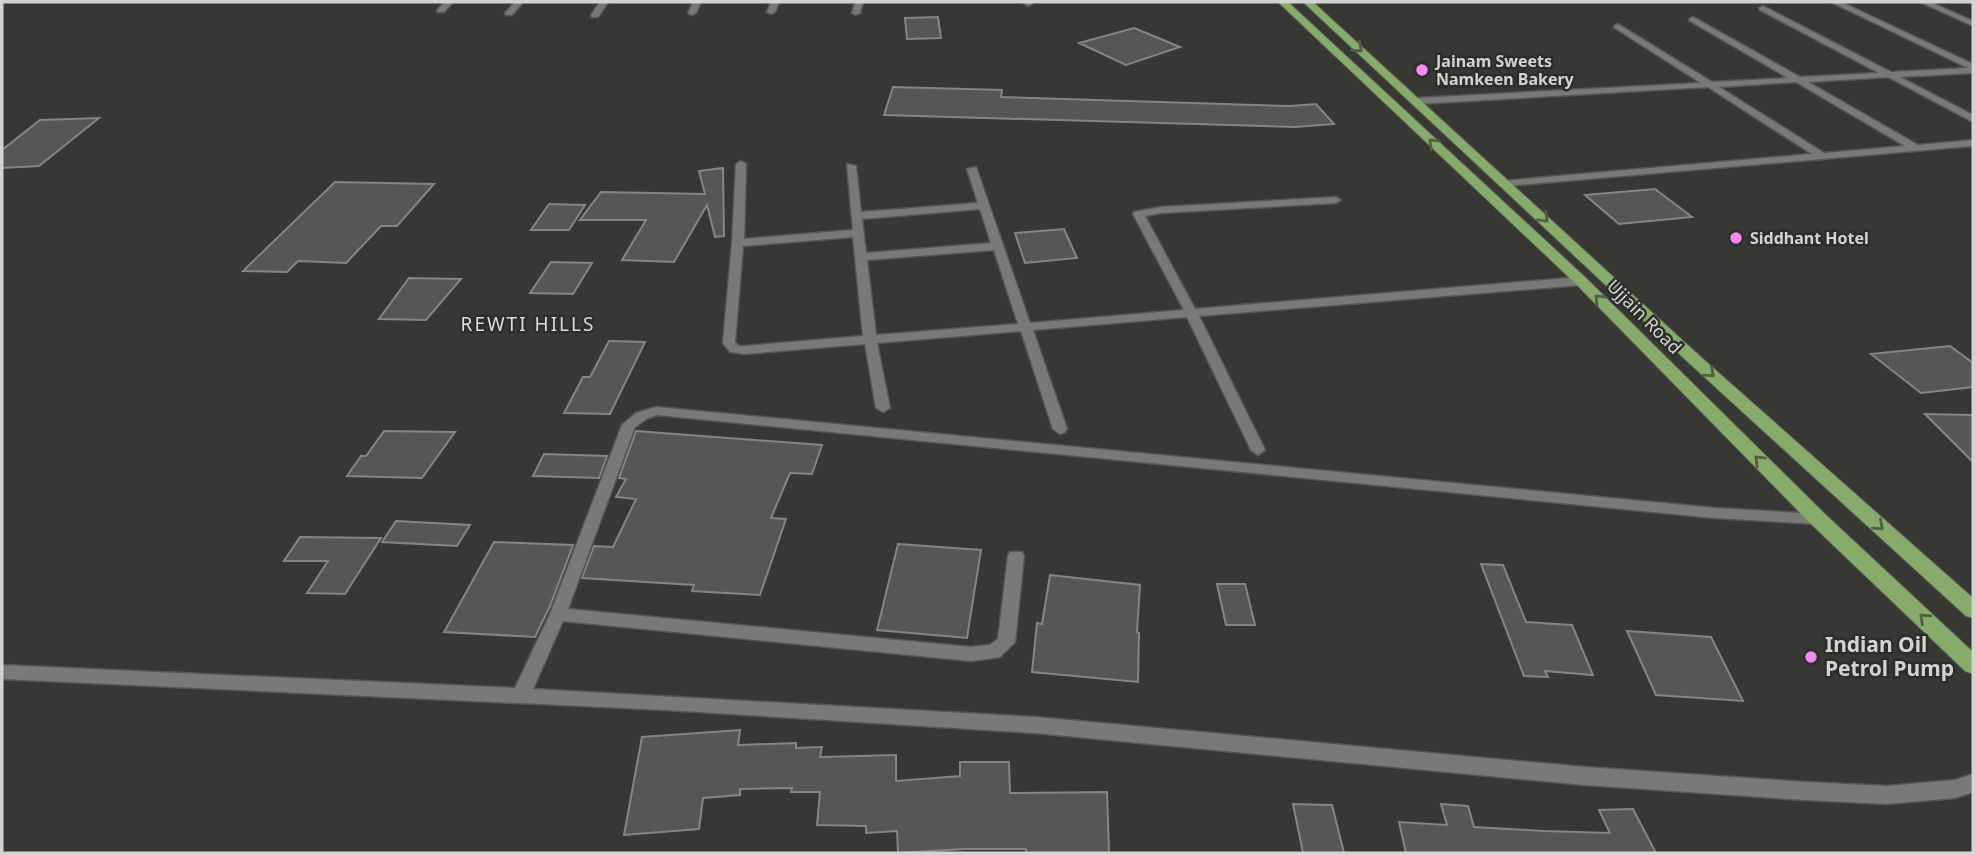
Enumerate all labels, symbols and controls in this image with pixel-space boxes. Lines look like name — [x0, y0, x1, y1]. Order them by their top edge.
one-way arrow — [1350, 39, 1363, 52]
place label: Jainam Sweets Namkeen Bakery — [1434, 50, 1575, 90]
marker: Jainam Sweets Namkeen Bakery — [1414, 62, 1430, 78]
one-way arrow — [1428, 139, 1441, 151]
one-way arrow — [1535, 210, 1548, 223]
place label: Siddhant Hotel — [1750, 227, 1869, 249]
marker: Siddhant Hotel — [1728, 230, 1744, 246]
street label: Ujjain Road — [1602, 274, 1687, 359]
one-way arrow — [1594, 294, 1607, 307]
district label: REWTI HILLS — [461, 311, 595, 337]
one-way arrow — [1702, 365, 1715, 378]
one-way arrow — [1755, 456, 1768, 469]
one-way arrow — [1871, 517, 1884, 530]
one-way arrow — [1919, 613, 1932, 626]
place label: Indian Oil Petrol Pump — [1825, 630, 1954, 682]
marker: Indian Oil Petrol Pump — [1803, 649, 1819, 665]

